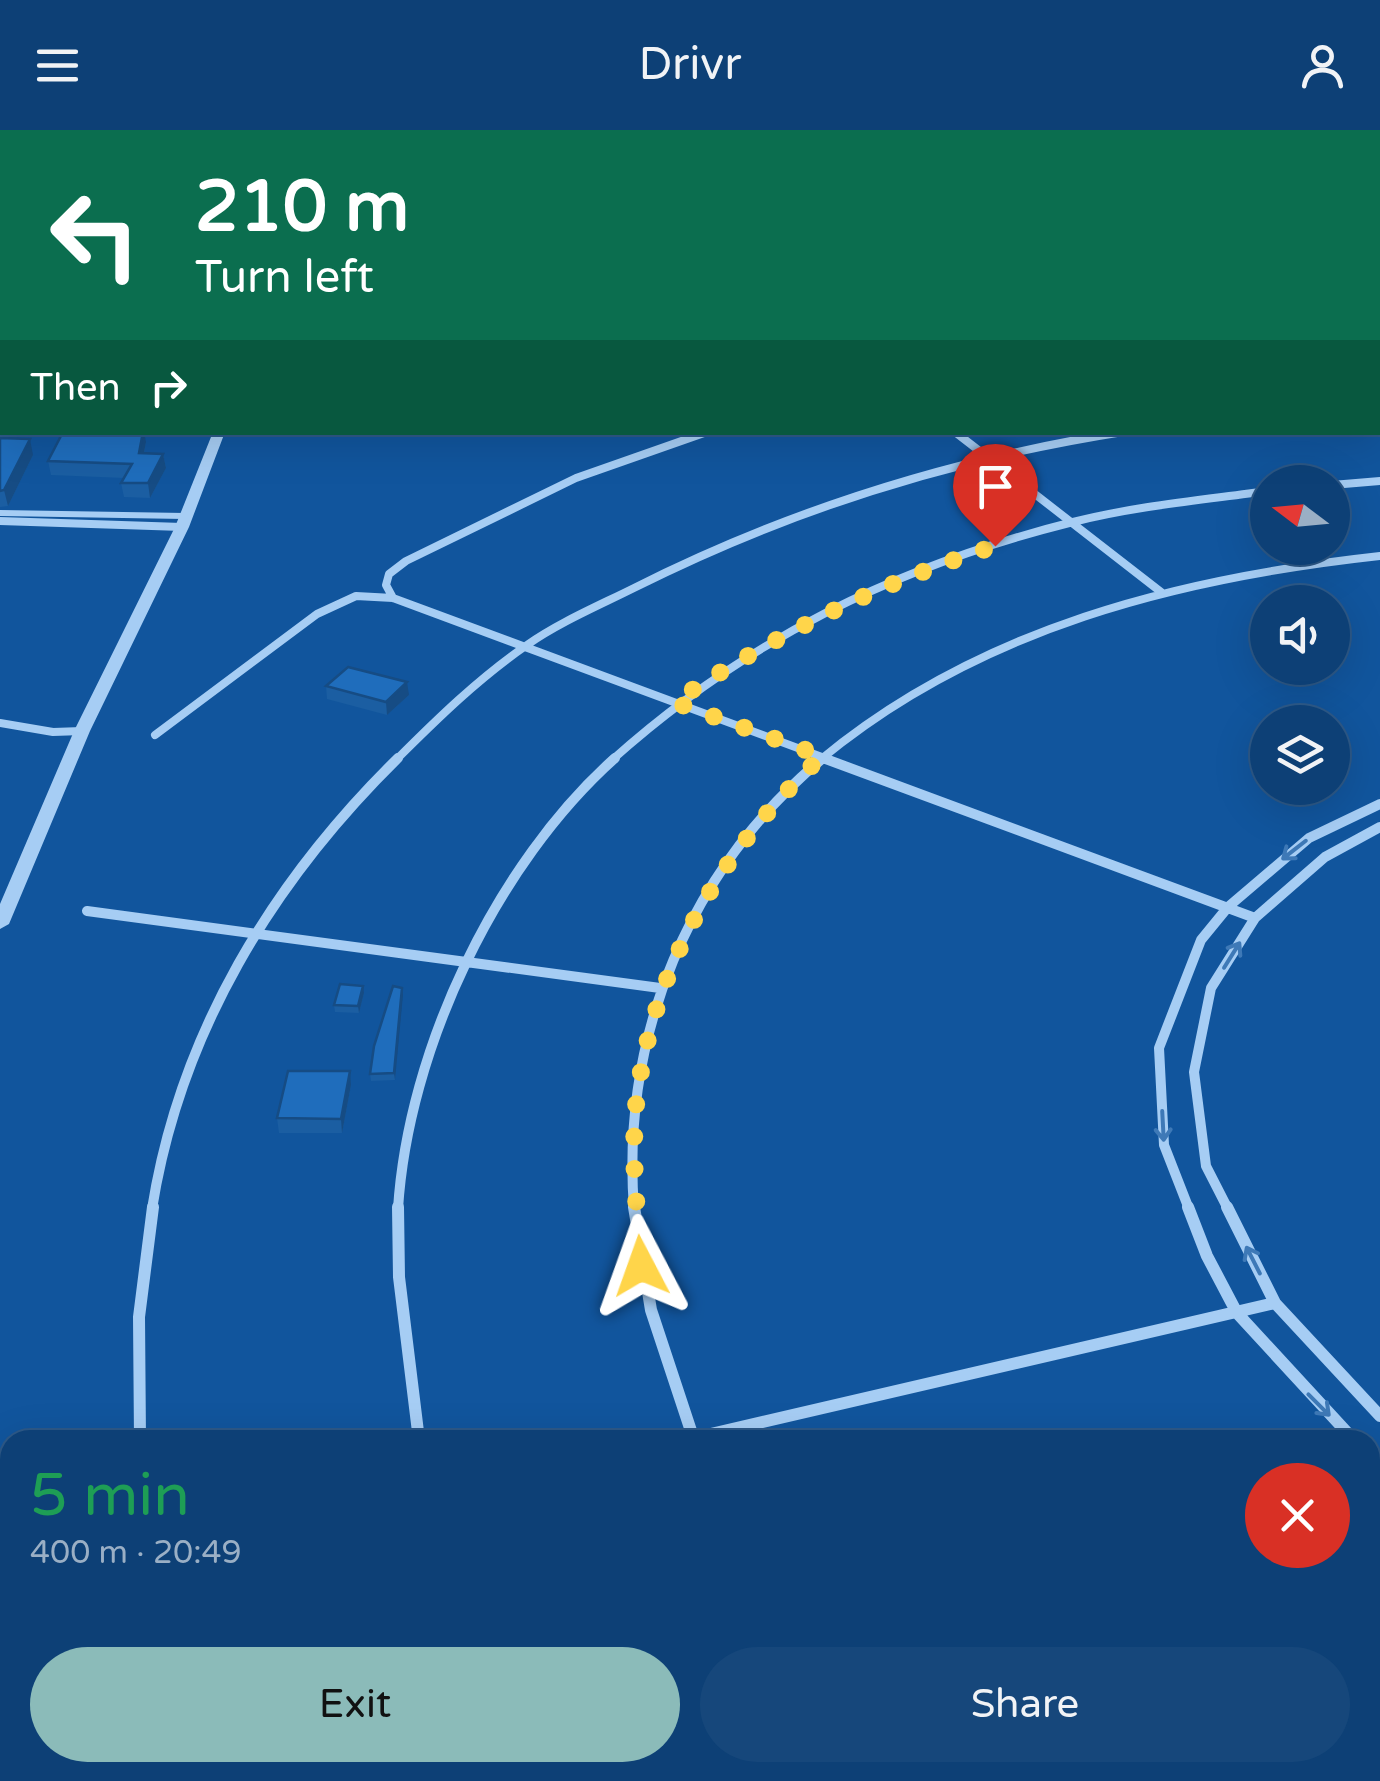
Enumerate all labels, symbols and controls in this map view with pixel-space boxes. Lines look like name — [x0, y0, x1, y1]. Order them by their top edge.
icon: menu — [30, 38, 85, 93]
text: Drivr — [639, 38, 741, 92]
icon: person — [1295, 38, 1350, 93]
text: 210 m — [195, 166, 409, 250]
icon: left — [30, 170, 160, 300]
text: Turn left — [195, 251, 374, 305]
icon: right — [141, 360, 196, 415]
text: Then — [30, 365, 121, 411]
pin — [953, 444, 1038, 547]
icon: arrive — [968, 459, 1023, 514]
north arrow — [1250, 465, 1350, 565]
map controls — [1250, 465, 1350, 805]
button: sound — [1250, 585, 1350, 685]
button: layers — [1250, 705, 1350, 805]
one-way arrow — [1282, 839, 1308, 861]
one-way arrow — [1222, 941, 1242, 970]
one-way arrow — [1154, 1110, 1173, 1142]
position arrow — [589, 1214, 693, 1318]
one-way arrow — [1243, 1246, 1262, 1275]
one-way arrow — [1307, 1392, 1331, 1416]
text: 5 min — [30, 1460, 190, 1532]
button: close — [1245, 1463, 1350, 1568]
text: 400 m · 20:49 — [30, 1534, 242, 1572]
button: Exit — [30, 1647, 680, 1762]
button: Share — [700, 1647, 1350, 1762]

